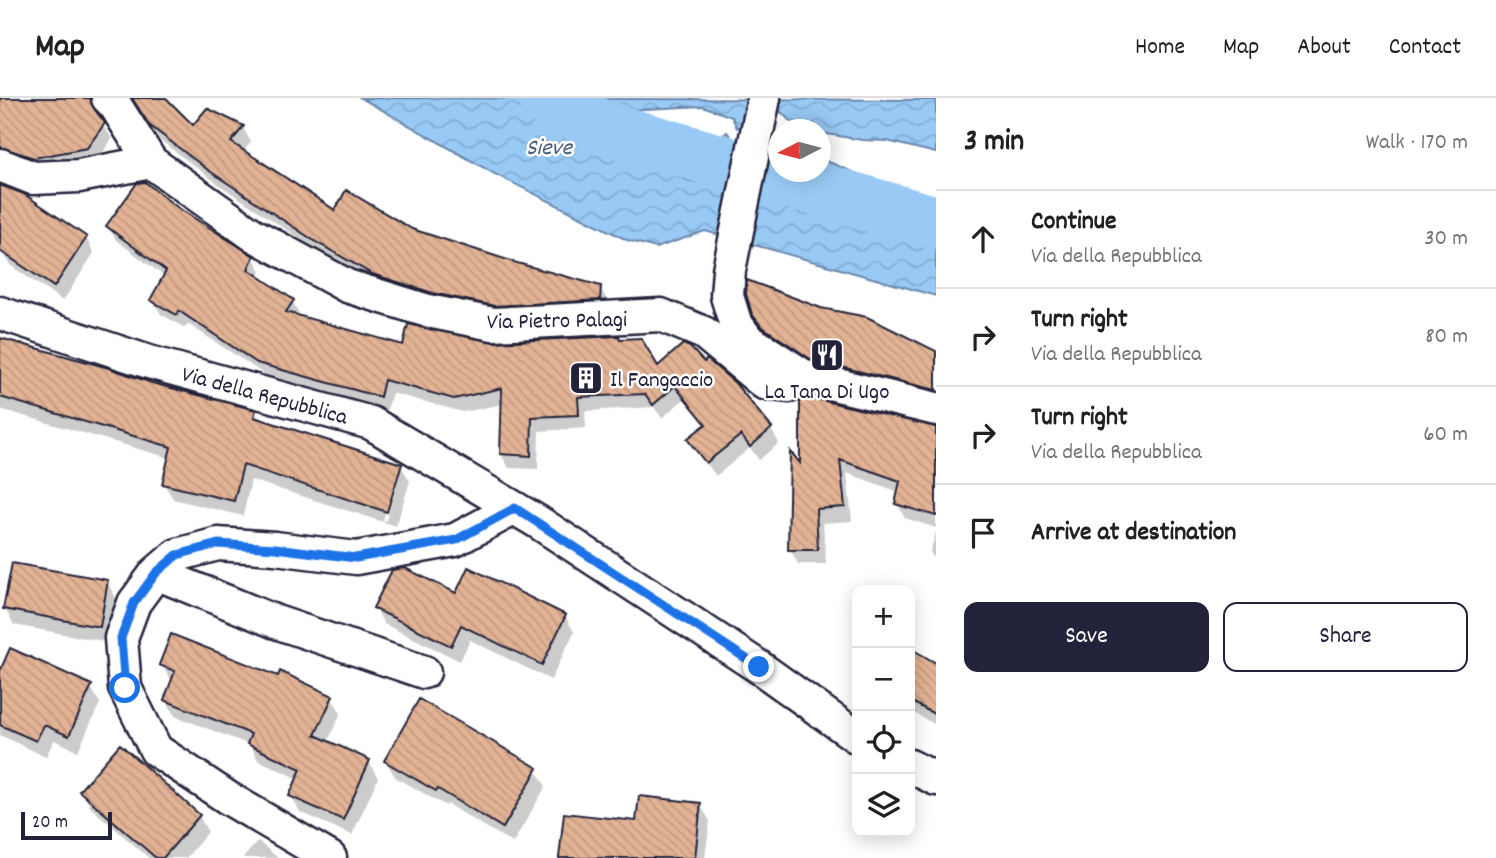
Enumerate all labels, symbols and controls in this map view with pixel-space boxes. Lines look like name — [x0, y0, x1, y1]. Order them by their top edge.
text: Map — [35, 25, 85, 72]
text: Home — [1135, 31, 1185, 65]
text: Map — [1223, 31, 1259, 65]
text: About — [1297, 31, 1351, 65]
text: Contact — [1389, 31, 1461, 65]
north arrow — [768, 119, 831, 182]
text: 3 min — [964, 122, 1024, 165]
text: Walk · 170 m — [1366, 127, 1468, 160]
water label: Sieve — [526, 132, 573, 166]
text: Continue — [1031, 204, 1116, 241]
icon: ahead — [964, 220, 1002, 258]
text: 30 m — [1424, 223, 1468, 256]
text: Via della Repubblica — [1031, 241, 1202, 274]
text: Turn right — [1031, 302, 1128, 339]
street label: Via Pietro Palagi — [487, 305, 628, 340]
icon: right — [964, 318, 1002, 356]
text: 80 m — [1425, 321, 1468, 354]
restaurant icon: La Tana Di Ugo — [808, 336, 846, 374]
text: Via della Repubblica — [1031, 339, 1202, 372]
street label: Via della Repubblica — [177, 359, 352, 436]
building icon: Il Fangaccio — [567, 359, 605, 397]
place label: Il Fangaccio — [610, 365, 713, 398]
place label: La Tana Di Ugo — [765, 377, 889, 410]
text: Turn right — [1031, 400, 1128, 437]
icon: right — [964, 416, 1002, 454]
text: 60 m — [1423, 419, 1468, 452]
text: Via della Repubblica — [1031, 437, 1202, 470]
icon: arrive — [964, 514, 1002, 552]
text: Arrive at destination — [1031, 515, 1236, 552]
map controls — [852, 585, 915, 837]
button: + — [852, 585, 915, 648]
button: Save — [964, 602, 1209, 672]
button: Share — [1223, 602, 1468, 672]
button: − — [852, 648, 915, 711]
route end — [743, 651, 774, 682]
route start — [109, 672, 140, 703]
button: locate — [852, 711, 915, 774]
button: layers — [852, 774, 915, 837]
scale bar — [21, 809, 112, 841]
text: 20 m — [32, 810, 68, 837]

